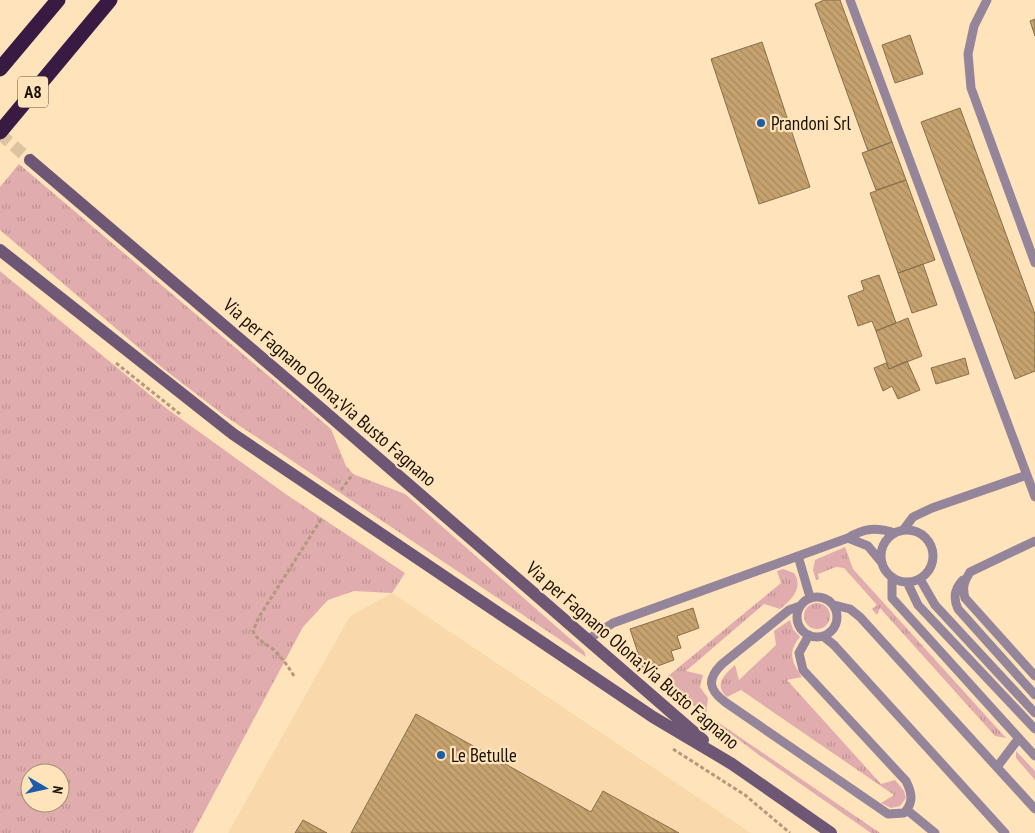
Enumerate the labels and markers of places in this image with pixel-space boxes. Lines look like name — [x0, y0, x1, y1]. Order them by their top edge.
place label: Prandoni Srl — [771, 111, 851, 135]
marker: Prandoni Srl — [755, 117, 767, 129]
place label: Le Betulle — [451, 743, 517, 767]
marker: Le Betulle — [435, 749, 447, 761]

